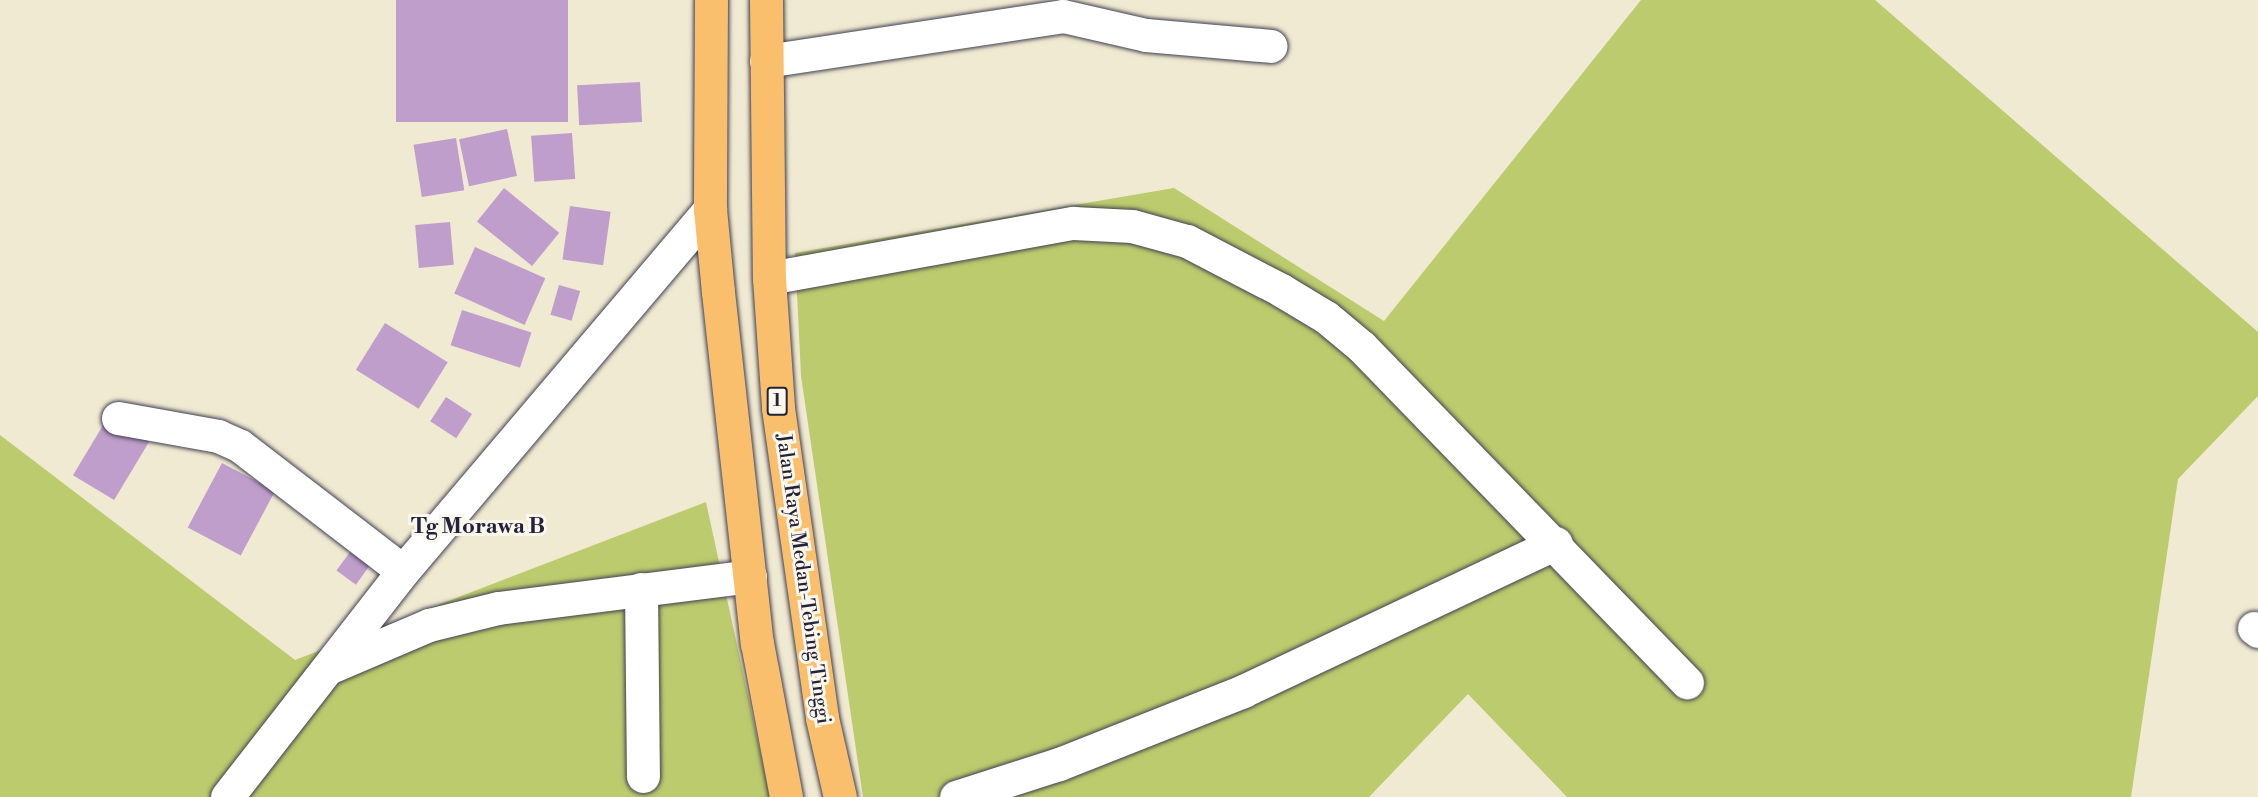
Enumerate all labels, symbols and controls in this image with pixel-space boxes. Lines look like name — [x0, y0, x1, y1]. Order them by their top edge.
road number: 1 — [766, 386, 788, 416]
street label: Jalan Raya Medan-Tebing Tinggi — [771, 432, 835, 726]
district label: Tg Morawa B — [411, 514, 545, 540]

